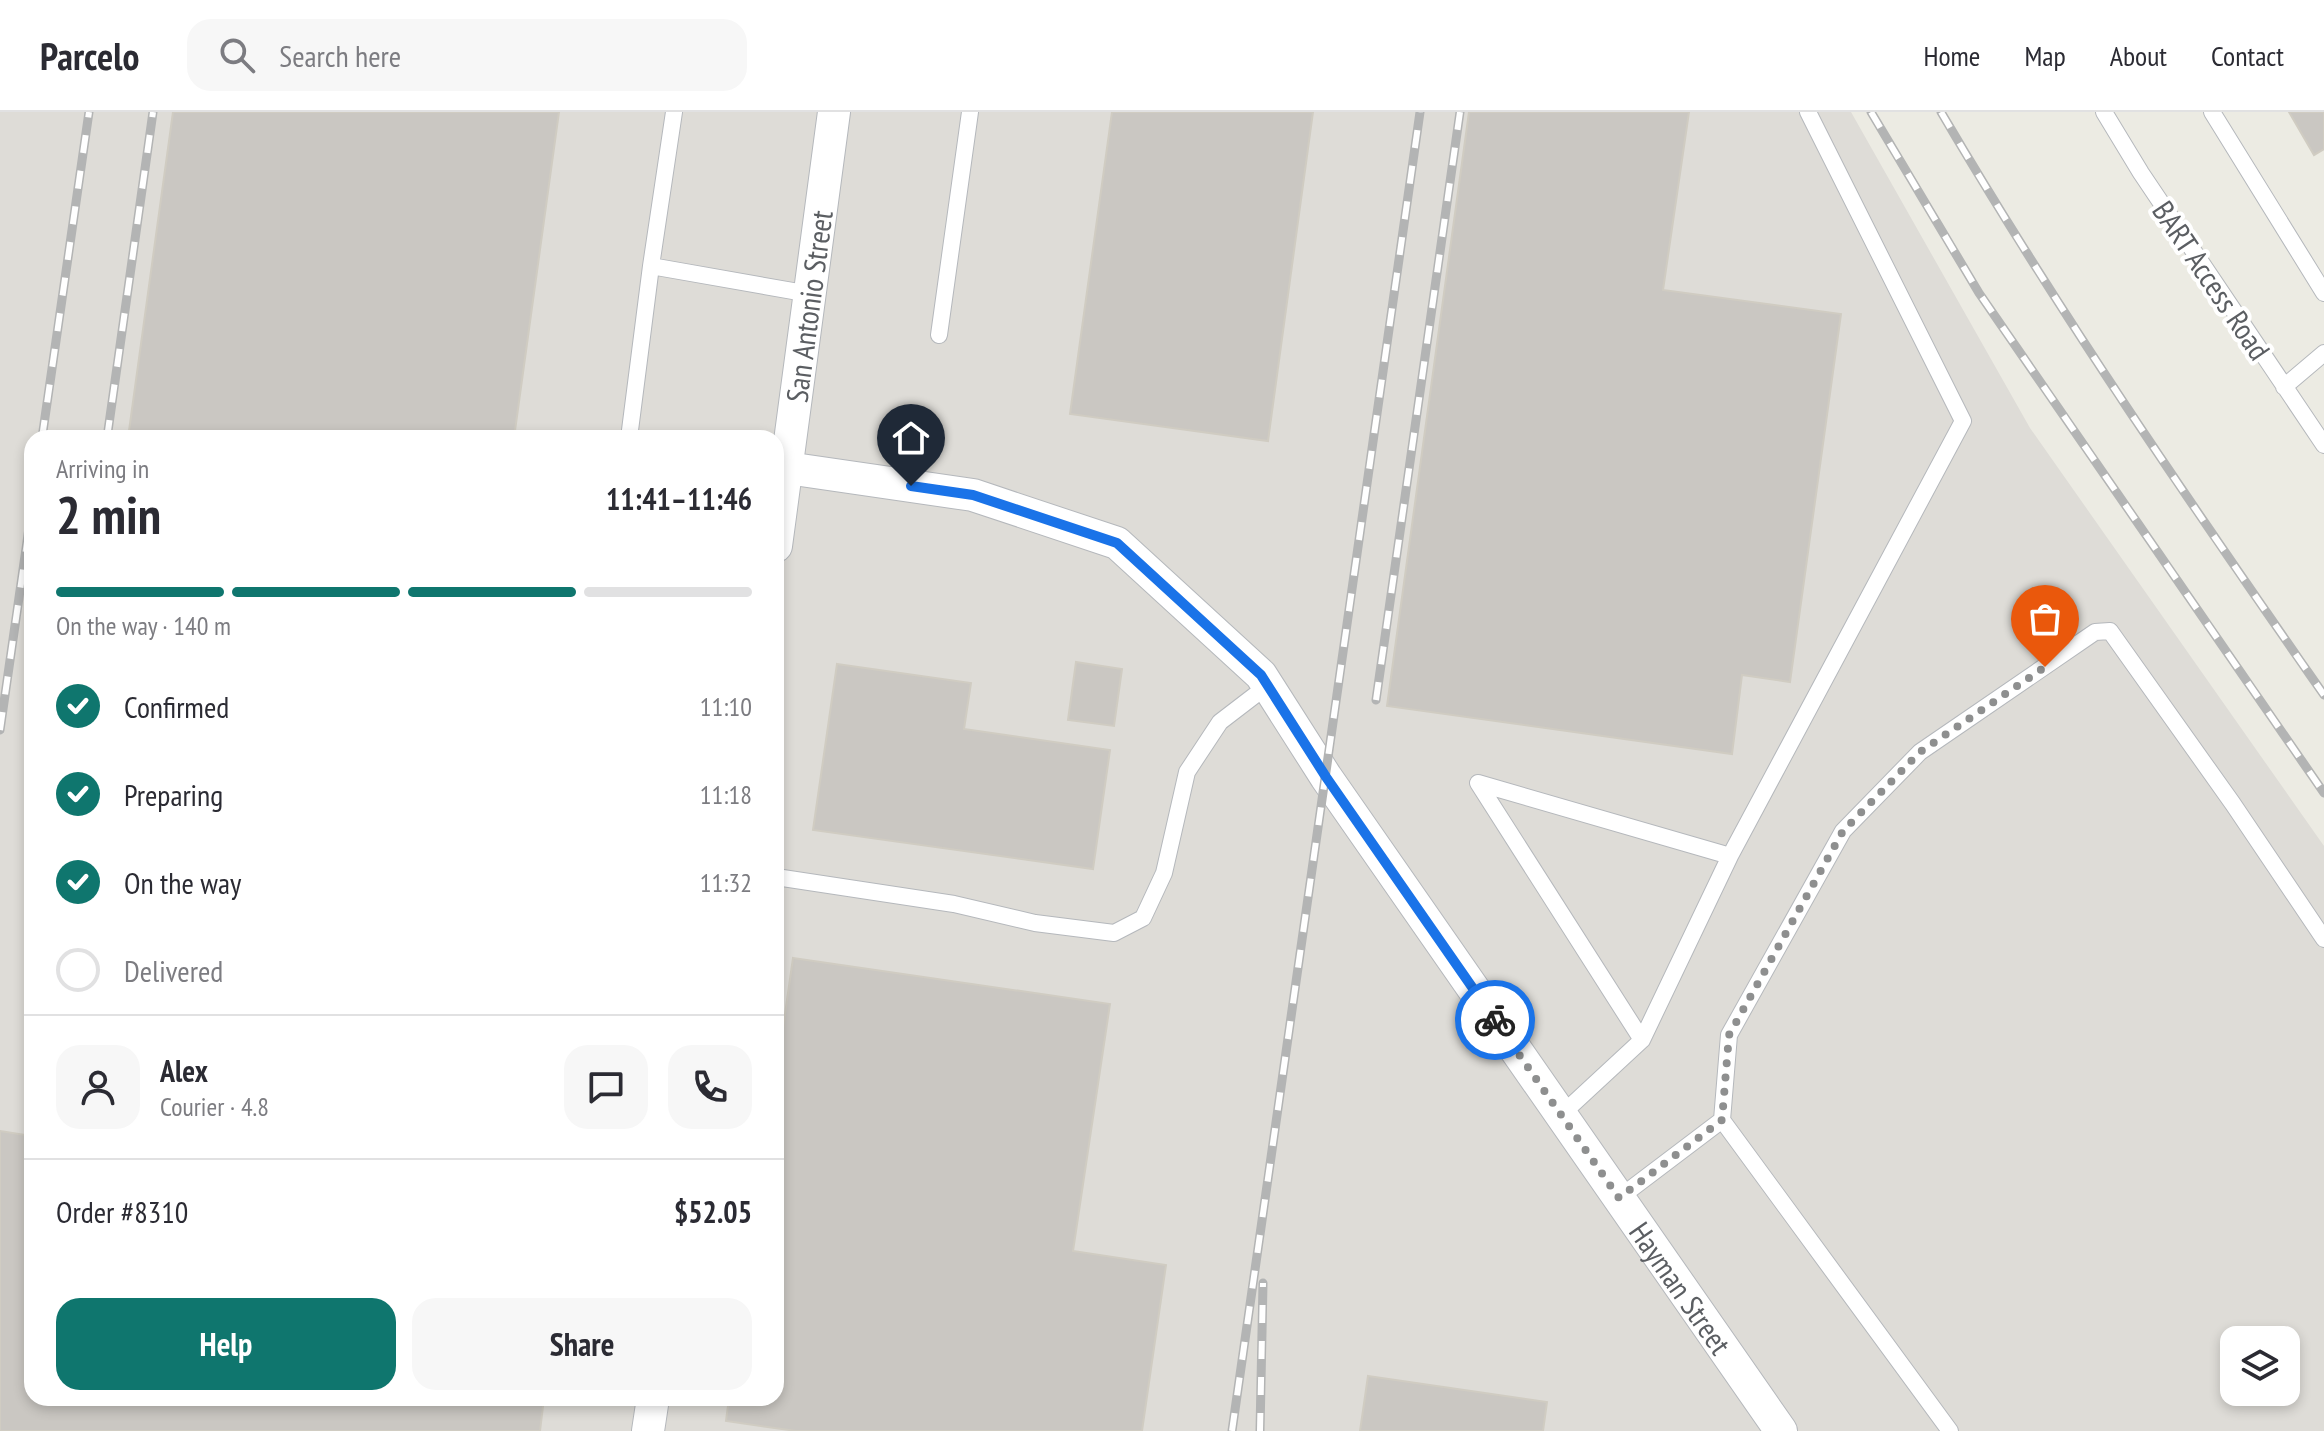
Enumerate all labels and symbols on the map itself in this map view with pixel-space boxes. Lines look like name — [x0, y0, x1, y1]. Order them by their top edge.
street label: BART Access Road — [2144, 193, 2280, 367]
street label: San Antonio Street — [776, 207, 840, 404]
pin — [877, 404, 945, 486]
pin — [2011, 585, 2079, 667]
courier — [1455, 980, 1535, 1060]
street label: Hayman Street — [1622, 1214, 1741, 1362]

